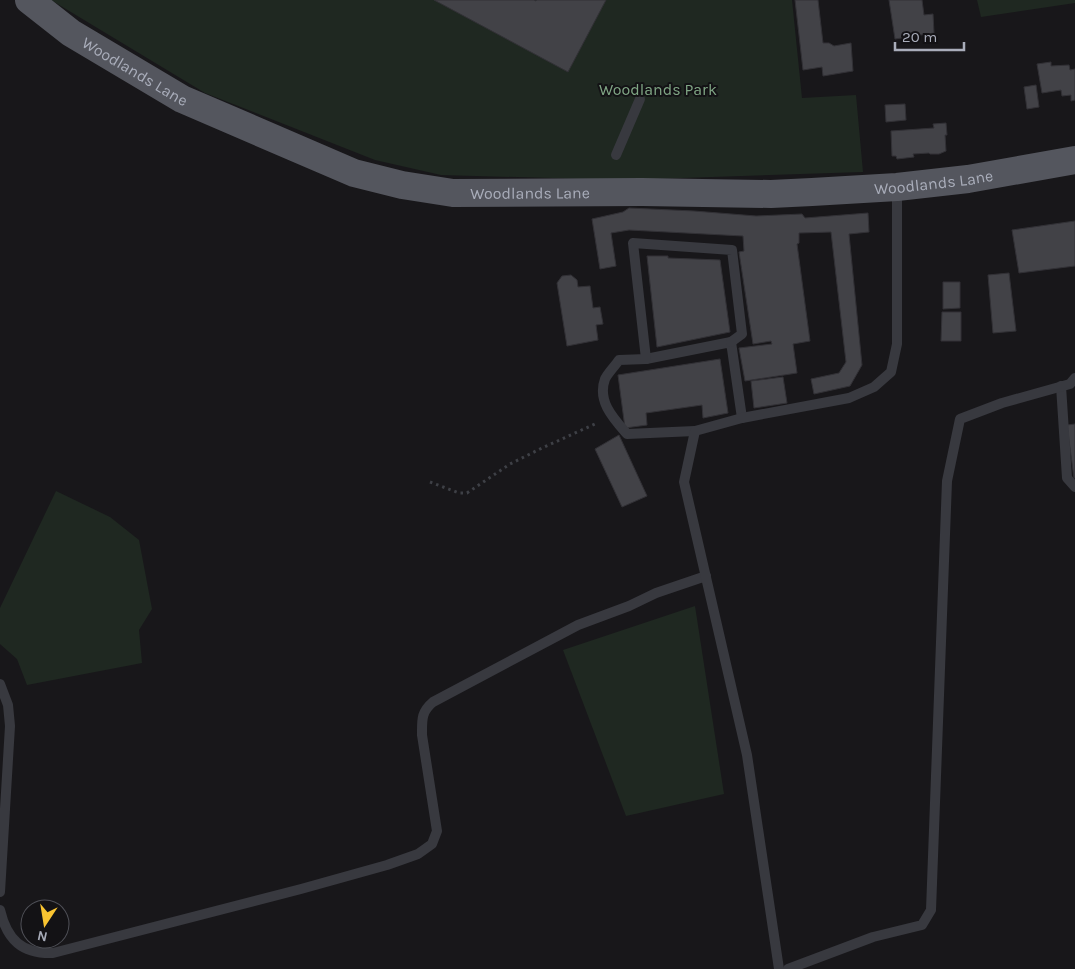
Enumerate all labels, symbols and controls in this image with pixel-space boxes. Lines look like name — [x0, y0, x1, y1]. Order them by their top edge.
scale bar — [895, 20, 964, 52]
text: 20 m — [902, 28, 937, 46]
street label: Woodlands Lane — [79, 32, 191, 110]
park label: Woodlands Park — [599, 80, 717, 99]
street label: Woodlands Lane — [874, 165, 995, 198]
street label: Woodlands Lane — [470, 183, 590, 202]
north arrow — [20, 899, 70, 949]
text: N — [36, 927, 49, 946]

